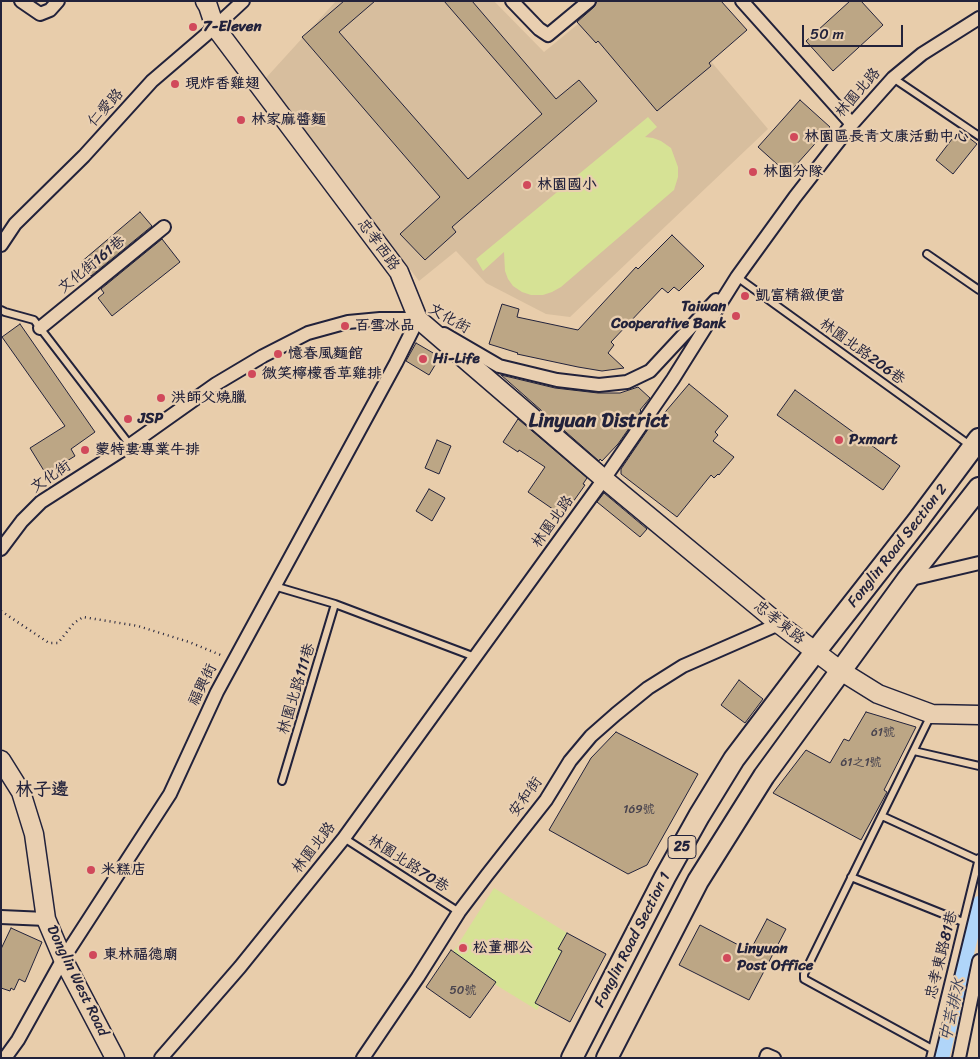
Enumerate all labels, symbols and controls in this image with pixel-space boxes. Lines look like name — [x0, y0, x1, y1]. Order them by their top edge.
scale bar — [805, 15, 906, 47]
place label: 7-Eleven — [203, 18, 262, 36]
marker: 7-Eleven — [187, 21, 199, 33]
text: 50 m — [810, 21, 844, 47]
street label: 林園北路 — [832, 64, 884, 122]
place label: 現炸香雞翅 — [185, 75, 260, 93]
marker: 現炸香雞翅 — [169, 78, 181, 90]
street label: 仁愛路 — [84, 85, 128, 131]
place label: 林家麻醬麵 — [251, 111, 326, 129]
marker: 林家麻醬麵 — [235, 114, 247, 126]
place label: 林園區長青文康活動中心 — [804, 128, 969, 146]
marker: 林園區長青文康活動中心 — [788, 131, 800, 143]
place label: 林園分隊 — [763, 163, 823, 181]
marker: 林園分隊 — [747, 166, 759, 178]
place label: 林園國小 — [537, 176, 597, 194]
marker: 林園國小 — [521, 179, 533, 191]
street label: 忠孝西路 — [353, 215, 403, 275]
street label: 文化街161巷 — [55, 232, 129, 298]
place label: 凱富精緻便當 — [755, 287, 845, 305]
marker: 凱富精緻便當 — [739, 290, 751, 302]
place label: Taiwan Cooperative Bank — [611, 298, 726, 333]
street label: 文化街 — [425, 300, 473, 338]
marker: Taiwan Cooperative Bank — [730, 310, 742, 322]
street label: 林園北路206巷 — [816, 315, 908, 389]
place label: 百雪冰品 — [355, 317, 415, 335]
marker: 百雪冰品 — [339, 320, 351, 332]
place label: 憶春風麵館 — [288, 345, 363, 363]
marker: 憶春風麵館 — [272, 348, 284, 360]
place label: Hi-Life — [433, 350, 480, 368]
marker: Hi-Life — [417, 353, 429, 365]
place label: 微笑檸檬香草雞排 — [262, 365, 382, 383]
marker: 微笑檸檬香草雞排 — [246, 368, 258, 380]
place label: 洪師父燒臘 — [171, 389, 246, 407]
marker: 洪師父燒臘 — [155, 392, 167, 404]
place label: JSP — [138, 410, 163, 428]
district label: Linyuan District — [529, 410, 669, 434]
marker: JSP — [122, 413, 134, 425]
place label: Pxmart — [849, 431, 898, 449]
marker: Pxmart — [833, 434, 845, 446]
place label: 蒙特婁專業牛排 — [95, 441, 200, 459]
marker: 蒙特婁專業牛排 — [79, 444, 91, 456]
street label: 文化街 — [27, 457, 75, 497]
street label: Fonglin Road Section 2 — [844, 481, 952, 611]
street label: 林園北路 — [528, 492, 578, 552]
street label: 忠孝東路 — [750, 597, 808, 649]
street label: 林園北路111巷 — [275, 641, 319, 737]
street label: 福興街 — [185, 661, 221, 709]
house number: 61號 — [871, 726, 895, 740]
house number: 61之1號 — [840, 756, 882, 770]
street label: 安和街 — [505, 774, 547, 820]
district label: 林子邊 — [15, 779, 69, 801]
house number: 169號 — [623, 803, 655, 817]
street label: 林園北路 — [288, 819, 340, 877]
street label: 林園北路70巷 — [364, 831, 452, 897]
road number: 25 — [668, 836, 696, 859]
place label: 米糕店 — [101, 861, 146, 879]
marker: 米糕店 — [85, 864, 97, 876]
street label: Fonglin Road Section 1 — [591, 869, 675, 1011]
street label: 忠孝東路81巷 — [922, 909, 962, 1001]
street label: Donglin West Road — [42, 922, 112, 1040]
place label: 松董椰公 — [473, 939, 533, 957]
place label: Linyuan Post Office — [737, 940, 813, 975]
marker: 松董椰公 — [457, 942, 469, 954]
place label: 東林福德廟 — [103, 946, 178, 964]
marker: 東林福德廟 — [87, 949, 99, 961]
marker: Linyuan Post Office — [721, 952, 733, 964]
water label: 中芸排水 — [936, 977, 970, 1043]
house number: 50號 — [450, 984, 476, 998]

